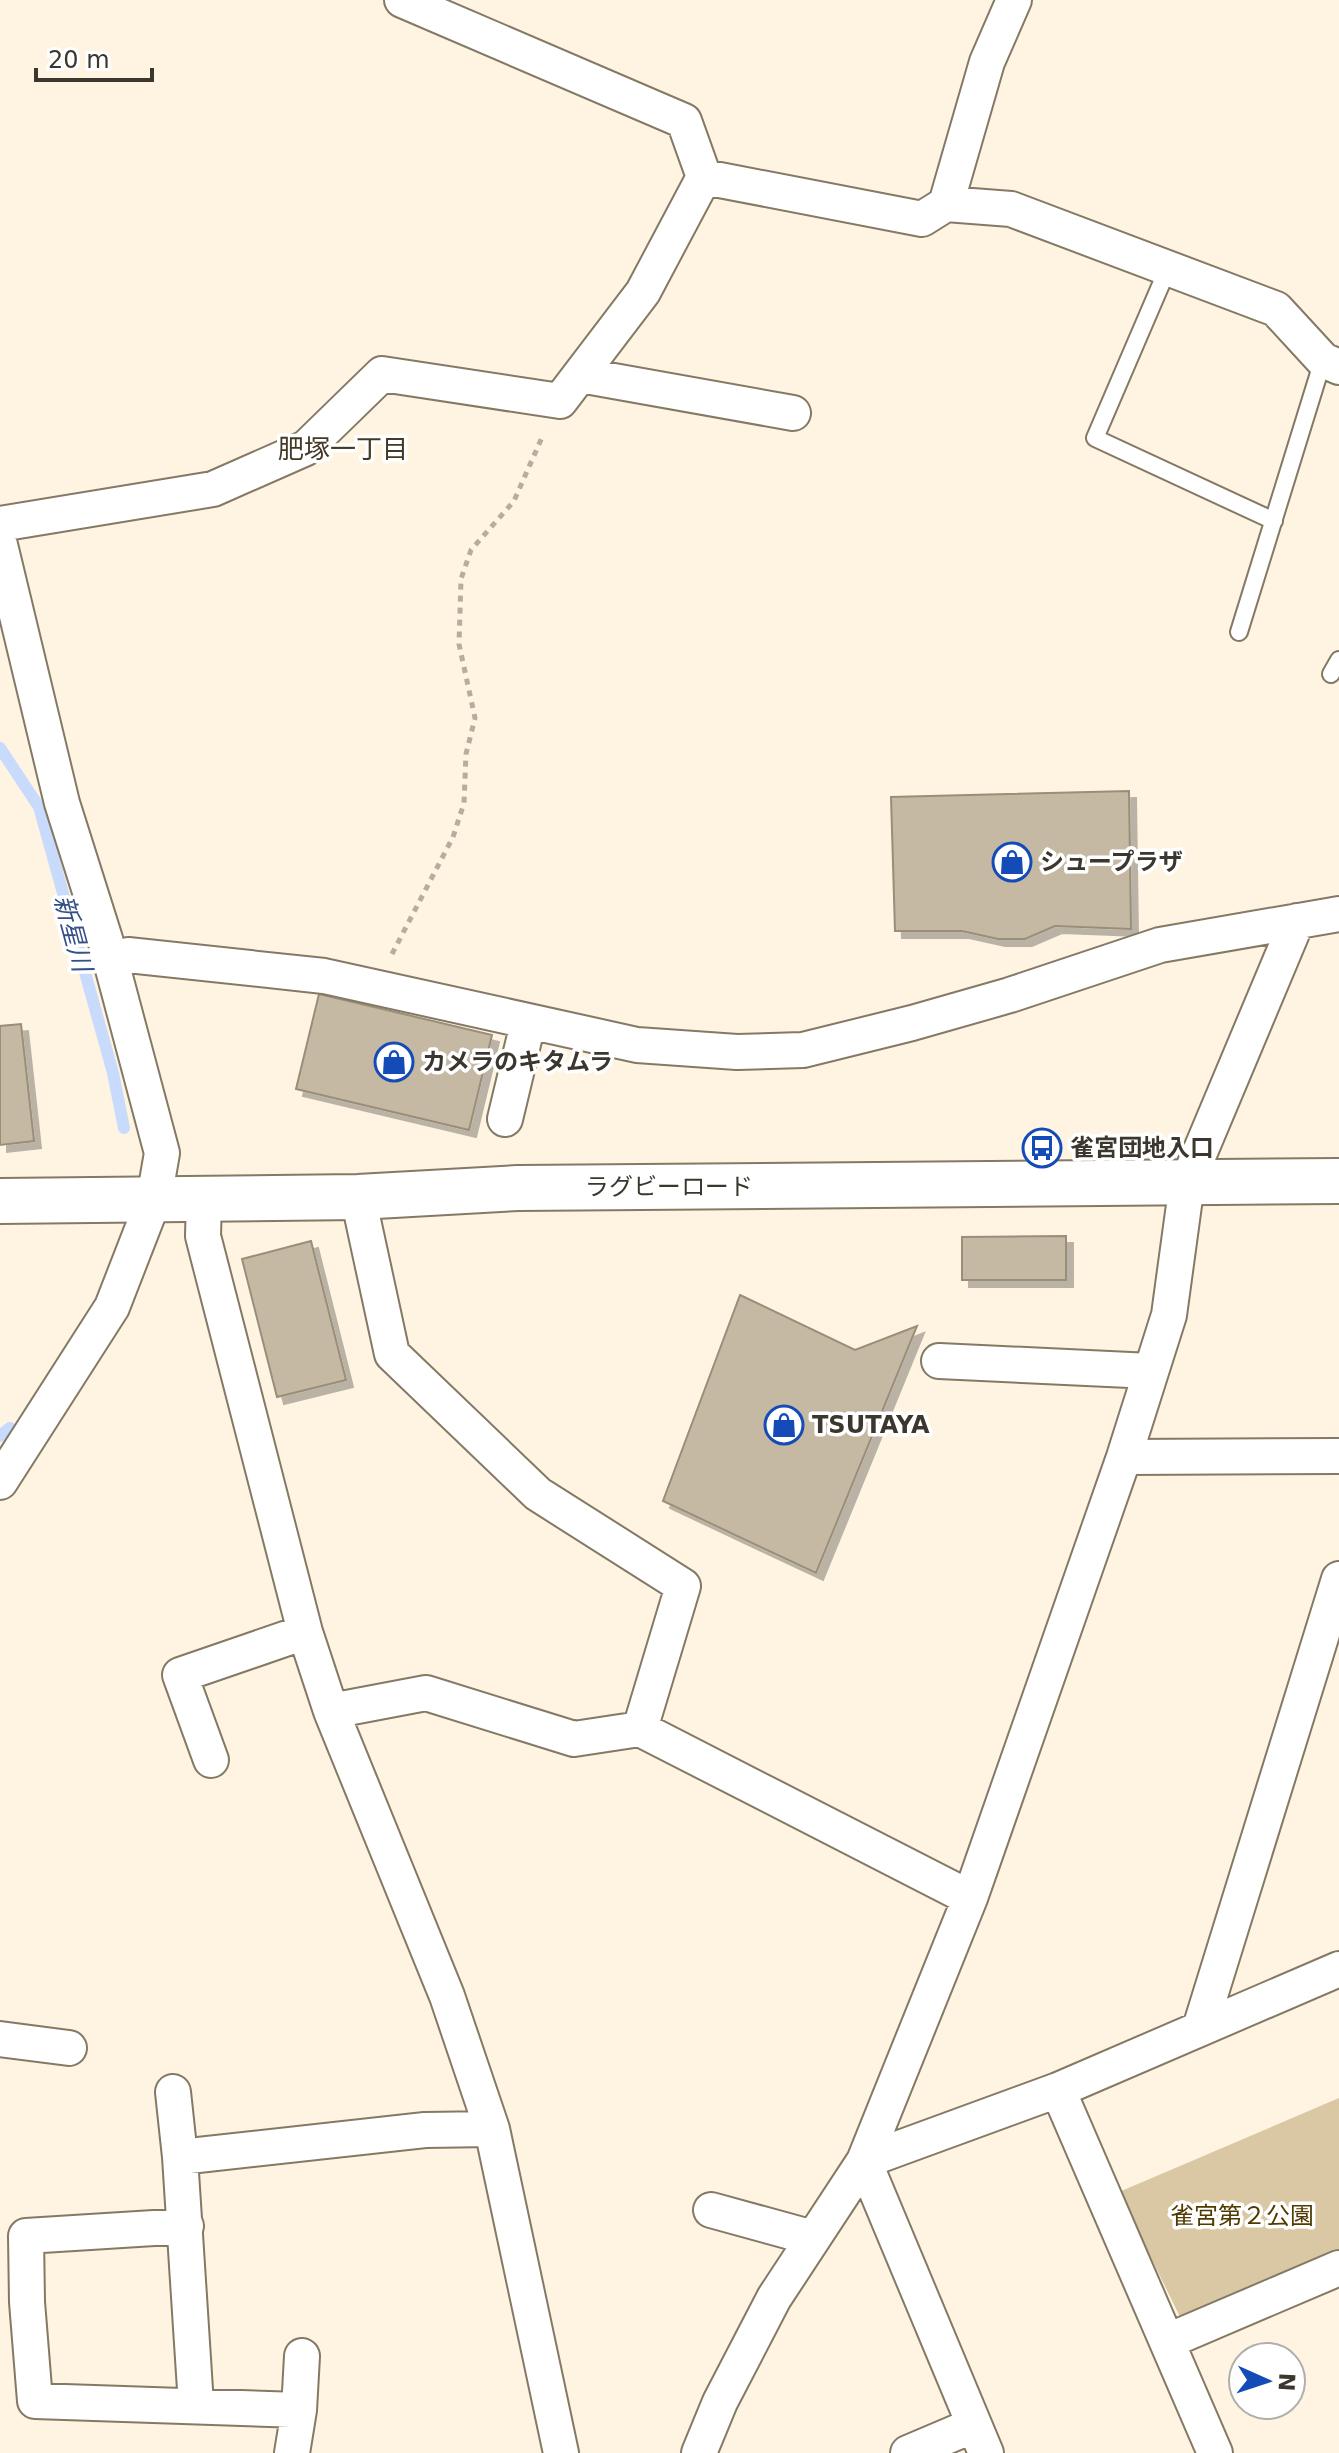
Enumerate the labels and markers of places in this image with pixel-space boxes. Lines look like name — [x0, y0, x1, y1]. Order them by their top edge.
shop icon: シュープラザ — [991, 841, 1033, 883]
place label: シュープラザ — [1040, 848, 1183, 876]
shop icon: カメラのキタムラ — [373, 1041, 415, 1083]
place label: カメラのキタムラ — [422, 1048, 613, 1076]
bus stop icon: 雀宮団地入口 — [1021, 1127, 1063, 1169]
place label: 雀宮団地入口 — [1070, 1134, 1214, 1162]
shop icon: TSUTAYA — [763, 1404, 805, 1446]
place label: TSUTAYA — [812, 1411, 930, 1439]

